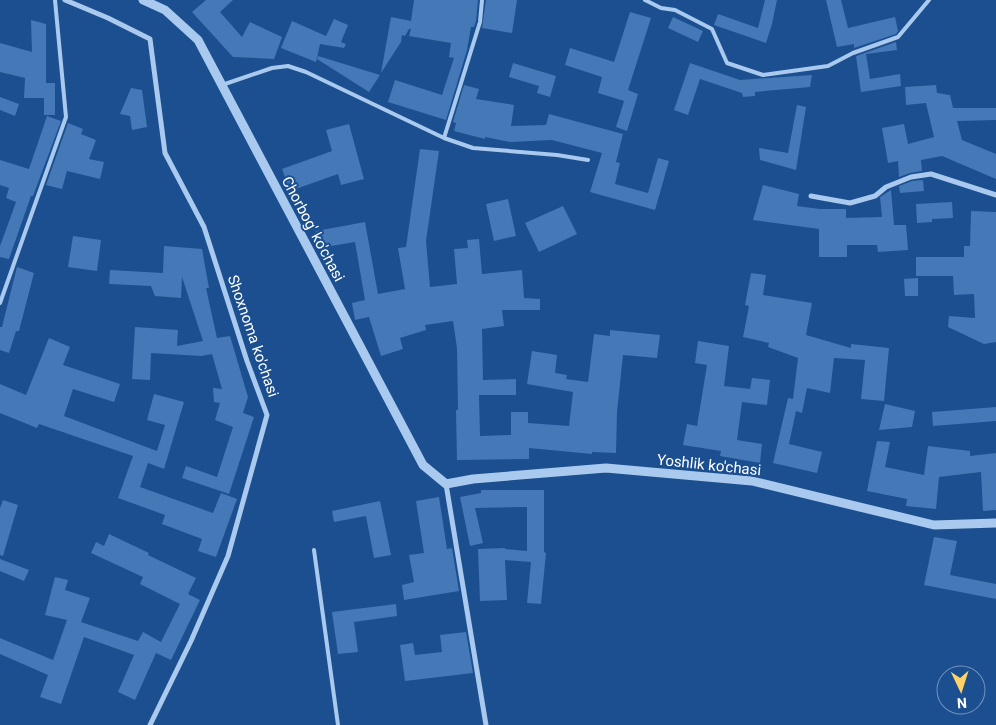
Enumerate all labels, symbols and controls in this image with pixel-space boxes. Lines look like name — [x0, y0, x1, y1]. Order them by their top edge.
street label: Chorbog' ko'chasi — [278, 173, 348, 285]
street label: Shoxnoma ko'chasi — [224, 273, 282, 399]
street label: Yoshlik ko'chasi — [656, 451, 762, 479]
north arrow — [936, 665, 986, 715]
text: N — [956, 695, 967, 711]

